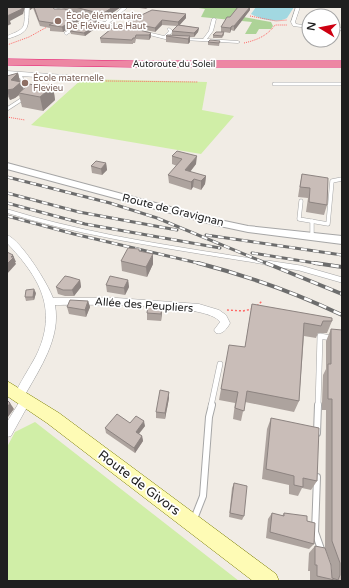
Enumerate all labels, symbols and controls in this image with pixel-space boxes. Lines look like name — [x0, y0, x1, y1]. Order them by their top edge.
north arrow — [301, 8, 341, 48]
place label: École élémentaire De Flévieu Le Haut — [66, 10, 147, 32]
marker: École élémentaire De Flévieu Le Haut — [53, 16, 63, 26]
text: N — [304, 21, 319, 32]
street label: Autoroute du Soleil — [133, 59, 215, 70]
place label: École maternelle Flevieu — [33, 72, 104, 94]
marker: École maternelle Flevieu — [20, 78, 30, 88]
street label: Route de Gravignan — [121, 191, 225, 229]
street label: Allée des Peupliers — [94, 295, 194, 315]
street label: Route de Givors — [95, 447, 183, 519]

